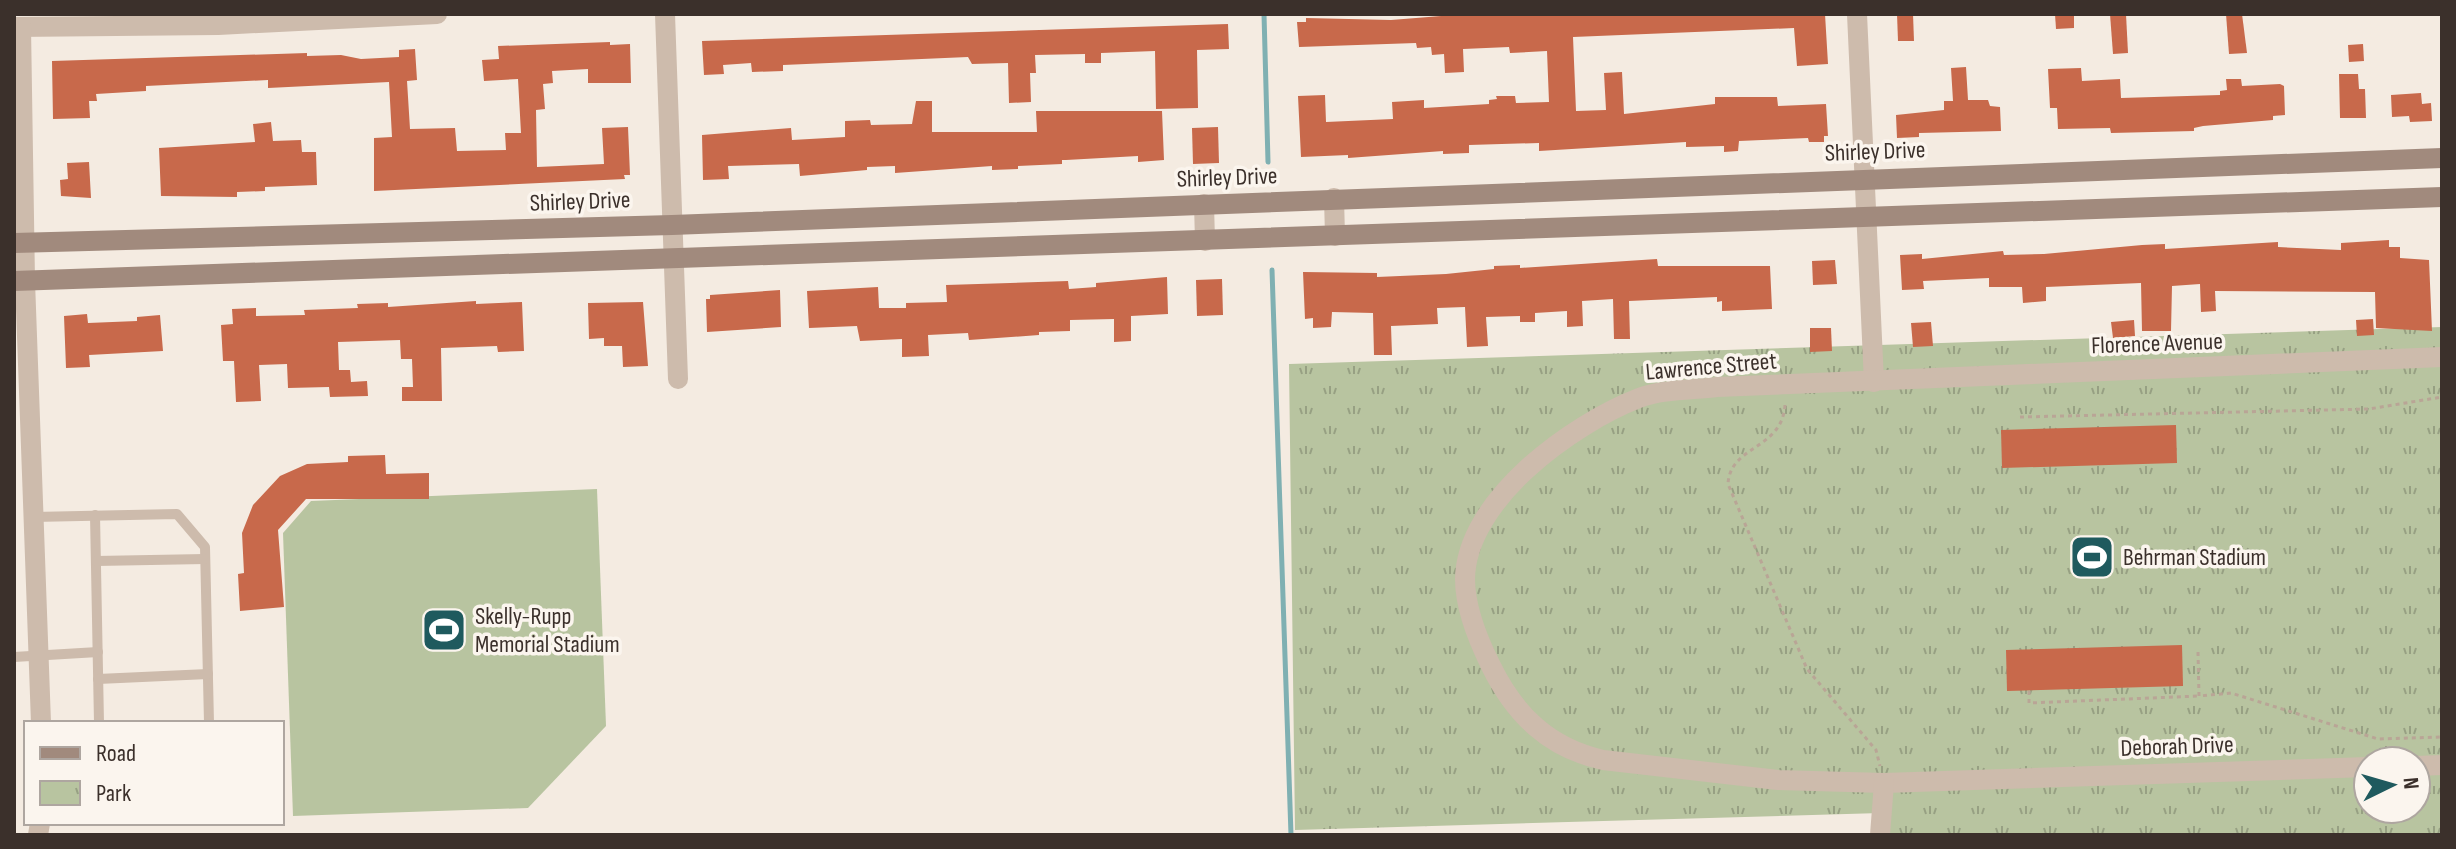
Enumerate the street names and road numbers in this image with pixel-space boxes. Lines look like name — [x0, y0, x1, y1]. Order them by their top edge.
street label: Shirley Drive — [1824, 135, 1926, 168]
street label: Shirley Drive — [1176, 161, 1278, 194]
street label: Shirley Drive — [529, 185, 631, 218]
street label: Florence Avenue — [2091, 327, 2223, 360]
street label: Lawrence Street — [1644, 346, 1778, 387]
street label: Deborah Drive — [2120, 730, 2234, 763]

